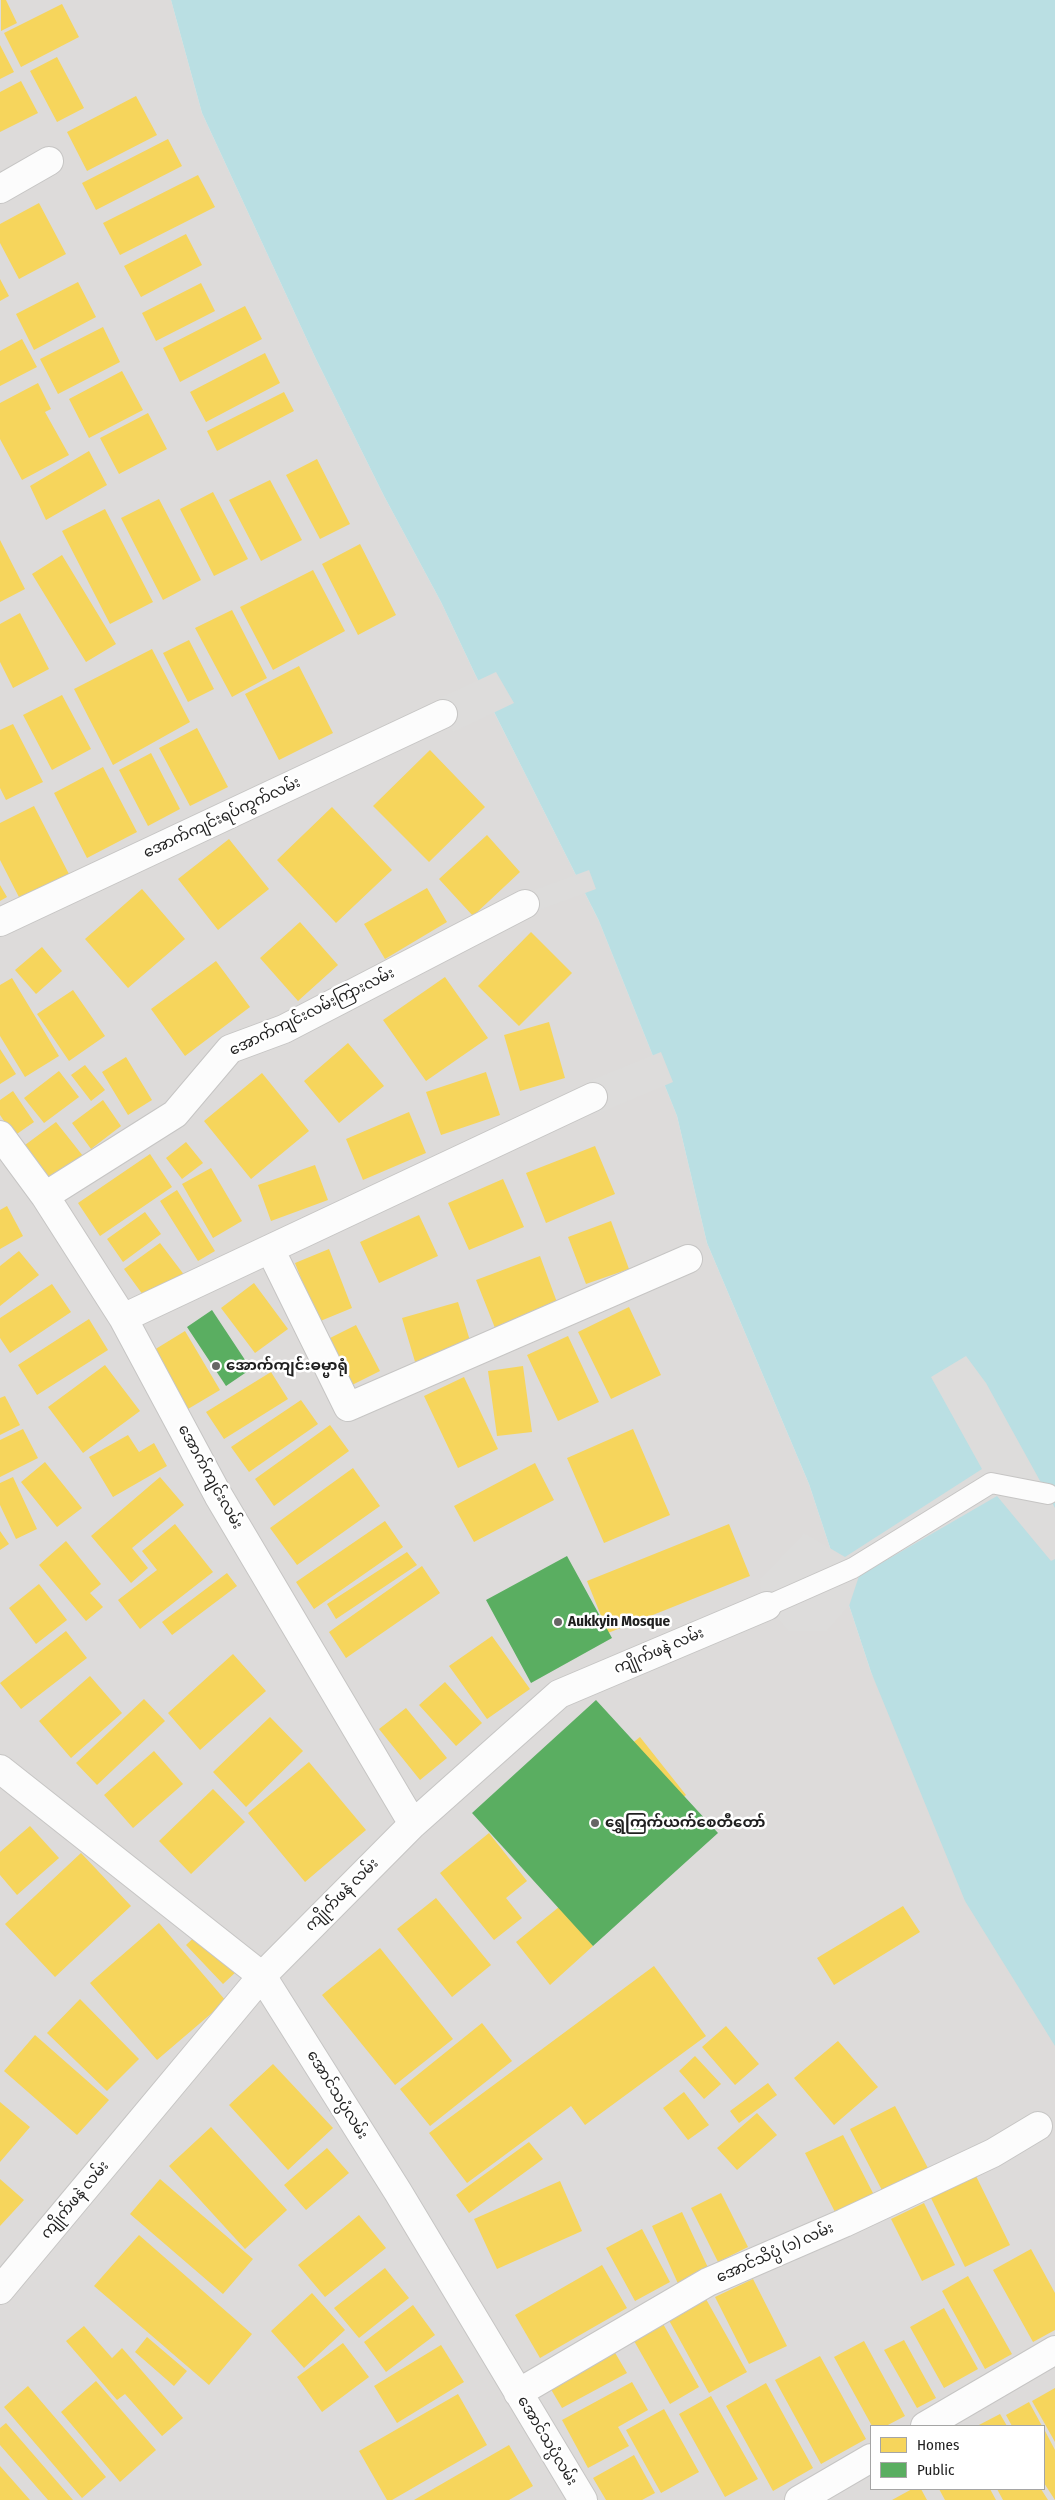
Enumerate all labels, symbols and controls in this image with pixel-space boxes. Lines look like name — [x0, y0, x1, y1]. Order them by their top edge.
street label: အောက်ကျင်းရပ်ကွက်လမ်း — [141, 774, 303, 862]
street label: အောက်ကျင်းလမ်းကြားလမ်း — [227, 964, 397, 1060]
place label: အောက်ကျင်းဓမ္မာရုံ — [226, 1357, 348, 1375]
marker: အောက်ကျင်းဓမ္မာရုံ — [210, 1360, 222, 1372]
street label: အောက်ကျင်းလမ်း — [174, 1422, 246, 1532]
place label: Aukkyin Mosque — [568, 1613, 670, 1631]
marker: Aukkyin Mosque — [552, 1616, 564, 1628]
street label: ကျိုက်ဖနဲ လမ်း — [611, 1624, 707, 1678]
place label: ရွှေကြက်ယက်စေတီတော် — [605, 1814, 765, 1832]
marker: ရွှေကြက်ယက်စေတီတော် — [589, 1817, 601, 1829]
street label: ကျိုက်ဖနဲ လမ်း — [302, 1855, 382, 1935]
street label: အောင်သပ္ပံလမ်း — [303, 2047, 371, 2143]
street label: ကျိုက်ဖနဲ လမ်း — [37, 2157, 113, 2243]
street label: အောင်သိပ္ပံ (၁) လမ်း — [714, 2219, 836, 2287]
street label: အောင်သပ္ပံလမ်း — [513, 2393, 581, 2489]
legend — [870, 2425, 1045, 2490]
text: Homes — [917, 2436, 959, 2454]
text: Public — [917, 2461, 954, 2479]

